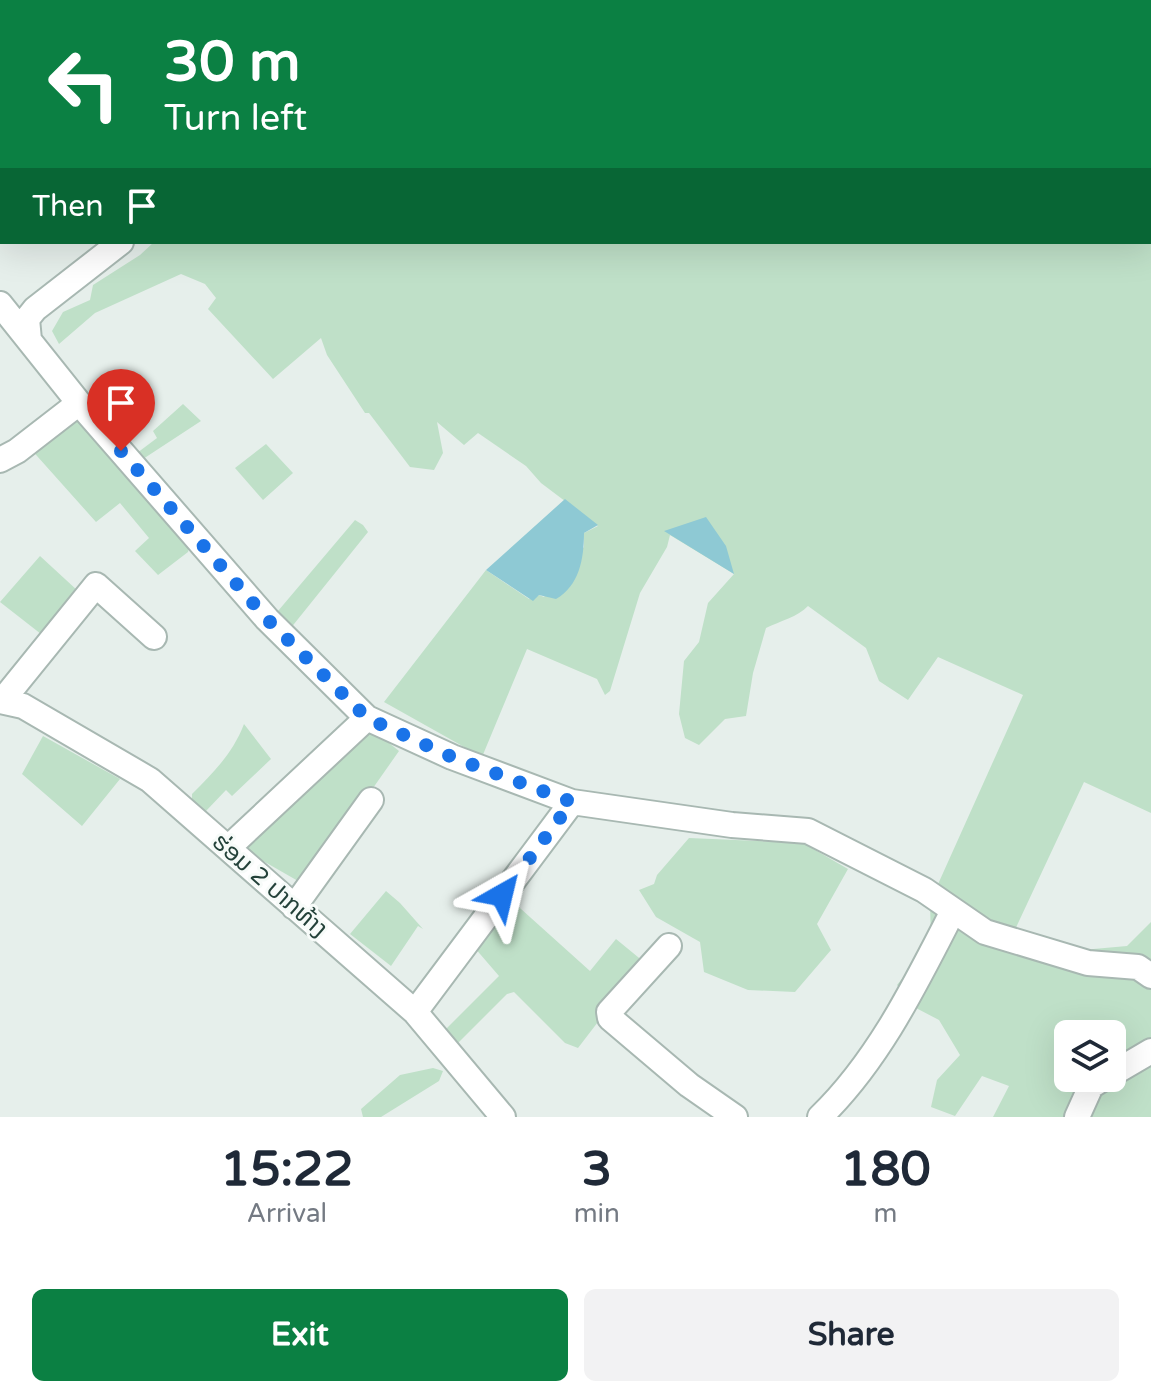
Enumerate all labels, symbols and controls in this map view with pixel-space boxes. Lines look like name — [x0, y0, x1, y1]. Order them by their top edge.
text: 30 m — [164, 29, 300, 96]
icon: left — [32, 32, 136, 136]
text: Turn left — [164, 97, 307, 140]
icon: arrive — [120, 184, 164, 228]
text: Then — [32, 188, 104, 225]
pin — [87, 369, 155, 451]
icon: arrive — [99, 381, 143, 425]
street label: ຮ່ອມ 2 ປາກທ້າງ — [206, 827, 333, 943]
position arrow — [460, 853, 544, 937]
map controls — [1054, 1020, 1126, 1092]
button: layers — [1054, 1020, 1126, 1092]
text: 15:22 — [220, 1141, 353, 1199]
text: 3 — [582, 1141, 612, 1199]
text: 180 — [840, 1141, 931, 1199]
text: Arrival — [247, 1198, 327, 1229]
text: min — [574, 1198, 620, 1229]
text: m — [874, 1198, 897, 1229]
button: Exit — [32, 1289, 568, 1381]
button: Share — [584, 1289, 1119, 1381]

